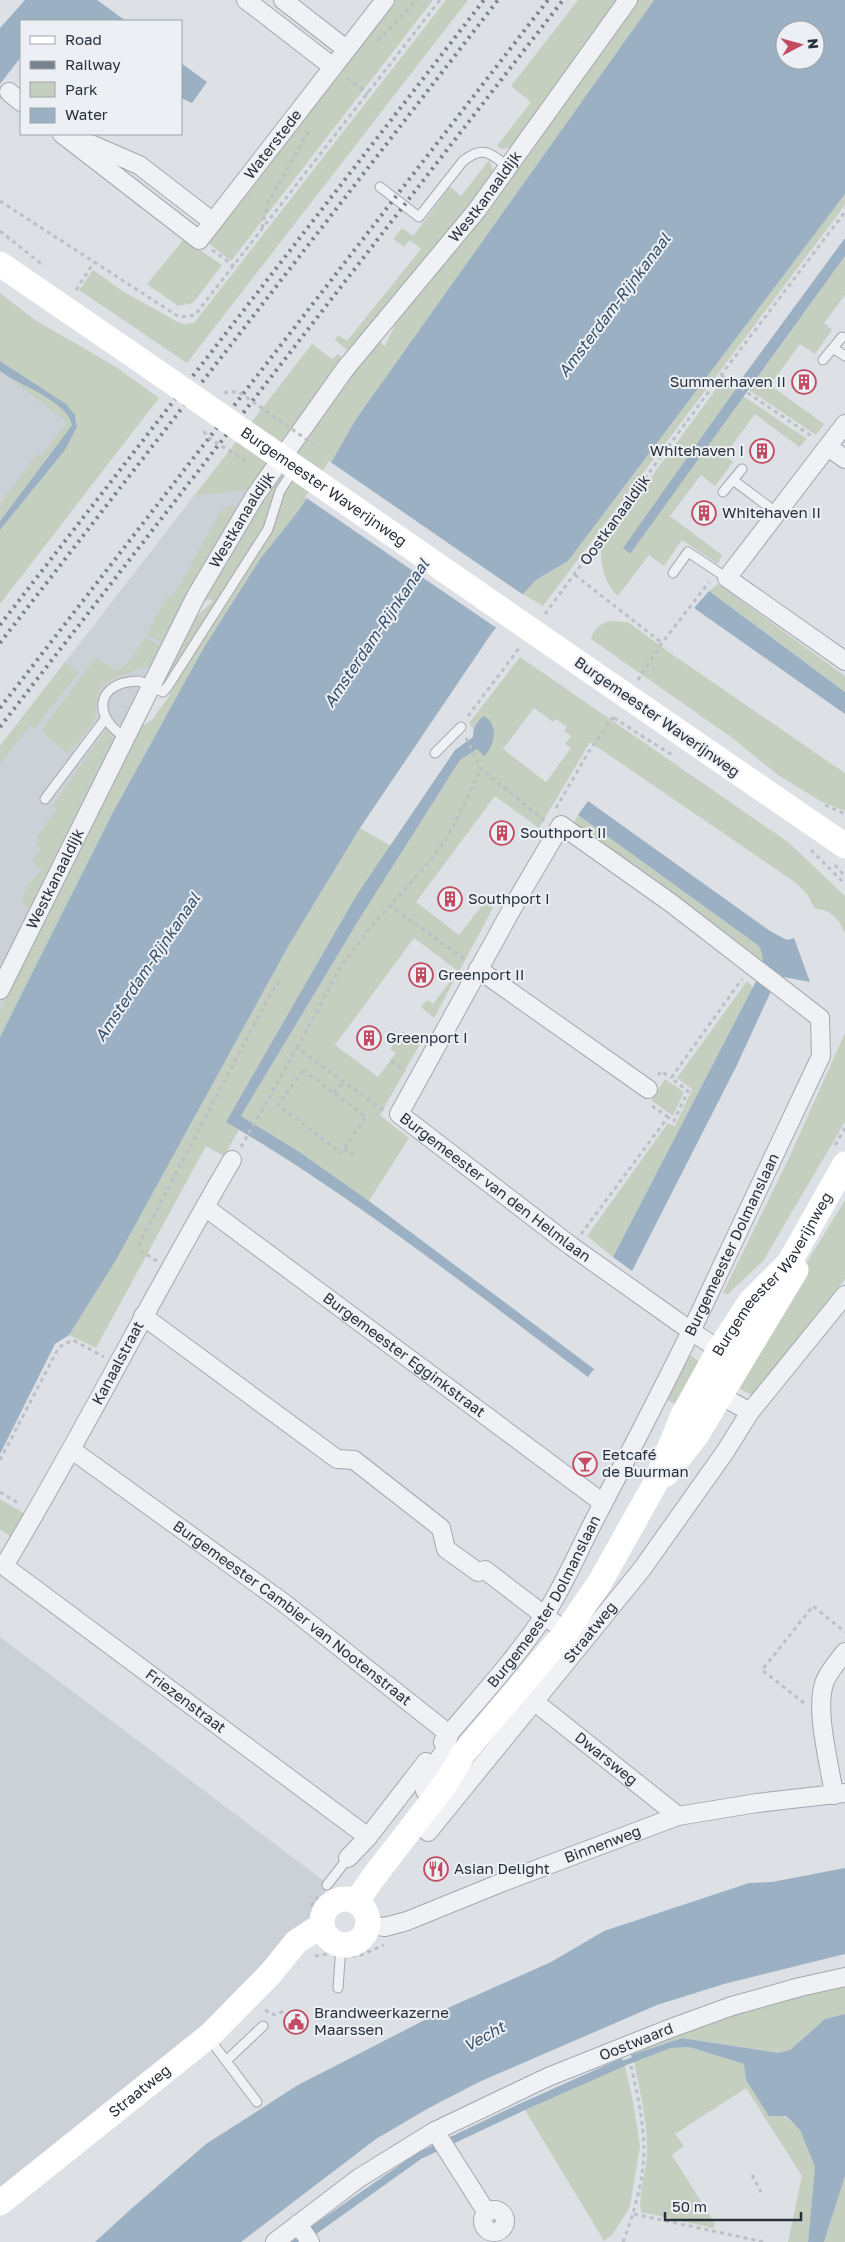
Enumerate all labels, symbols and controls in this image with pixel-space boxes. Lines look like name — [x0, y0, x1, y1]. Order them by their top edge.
legend — [20, 20, 182, 135]
north arrow — [775, 20, 825, 70]
text: Road — [65, 30, 102, 48]
text: N — [804, 37, 822, 50]
text: Railway — [65, 55, 121, 73]
text: Park — [65, 80, 98, 98]
text: Water — [65, 105, 108, 123]
street label: Waterstede — [240, 105, 305, 182]
street label: Westkanaaldijk — [444, 147, 525, 245]
water label: Amsterdam-Rijnkanaal — [554, 229, 675, 381]
building icon: Summerhaven II — [791, 369, 817, 395]
place label: Summerhaven II — [670, 372, 786, 390]
street label: Burgemeester Waverijnweg — [238, 422, 411, 550]
building icon: Whitehaven I — [749, 438, 775, 464]
place label: Whitehaven I — [650, 441, 744, 459]
street label: Westkanaaldijk — [205, 467, 278, 571]
street label: Oostkanaaldijk — [575, 470, 653, 568]
building icon: Whitehaven II — [691, 500, 717, 526]
place label: Whitehaven II — [722, 503, 821, 521]
water label: Amsterdam-Rijnkanaal — [319, 554, 434, 711]
street label: Burgemeester Waverijnweg — [572, 652, 744, 780]
building icon: Southport II — [489, 820, 515, 846]
place label: Southport II — [520, 823, 606, 841]
street label: Westkanaaldijk — [22, 825, 87, 932]
building icon: Southport I — [437, 886, 463, 912]
water label: Amsterdam-Rijnkanaal — [90, 888, 205, 1045]
place label: Southport I — [468, 889, 550, 907]
building icon: Greenport II — [408, 962, 434, 988]
place label: Greenport II — [438, 965, 524, 983]
building icon: Greenport I — [356, 1025, 382, 1051]
place label: Greenport I — [386, 1028, 468, 1046]
street label: Burgemeester van den Helmlaan — [397, 1108, 595, 1265]
street label: Burgemeester Dolmanslaan — [680, 1150, 782, 1339]
street label: Burgemeester Waverijnweg — [708, 1189, 835, 1359]
street label: Burgemeester Egginkstraat — [320, 1288, 489, 1420]
street label: Kanaalstraat — [88, 1318, 147, 1407]
place label: Eetcafé de Buurman — [602, 1445, 689, 1480]
bar icon: Eetcafé de Buurman — [572, 1451, 598, 1477]
street label: Burgemeester Dolmanslaan — [483, 1512, 603, 1691]
street label: Burgemeester Cambier van Nootenstraat — [170, 1516, 415, 1709]
street label: Straatweg — [559, 1598, 620, 1666]
street label: Friezenstraat — [142, 1665, 230, 1736]
street label: Dwarsweg — [572, 1728, 642, 1788]
street label: Binnenweg — [562, 1821, 643, 1866]
restaurant icon: Asian Delight — [423, 1856, 449, 1882]
place label: Asian Delight — [454, 1859, 550, 1877]
place label: Brandweerkazerne Maarssen — [314, 2003, 449, 2038]
public building icon: Brandweerkazerne Maarssen — [283, 2009, 309, 2035]
water label: Vecht — [460, 2016, 509, 2055]
street label: Oostwaard — [596, 2018, 675, 2064]
street label: Straatweg — [105, 2060, 174, 2121]
scale bar — [665, 2190, 801, 2222]
text: 50 m — [672, 2197, 707, 2215]

